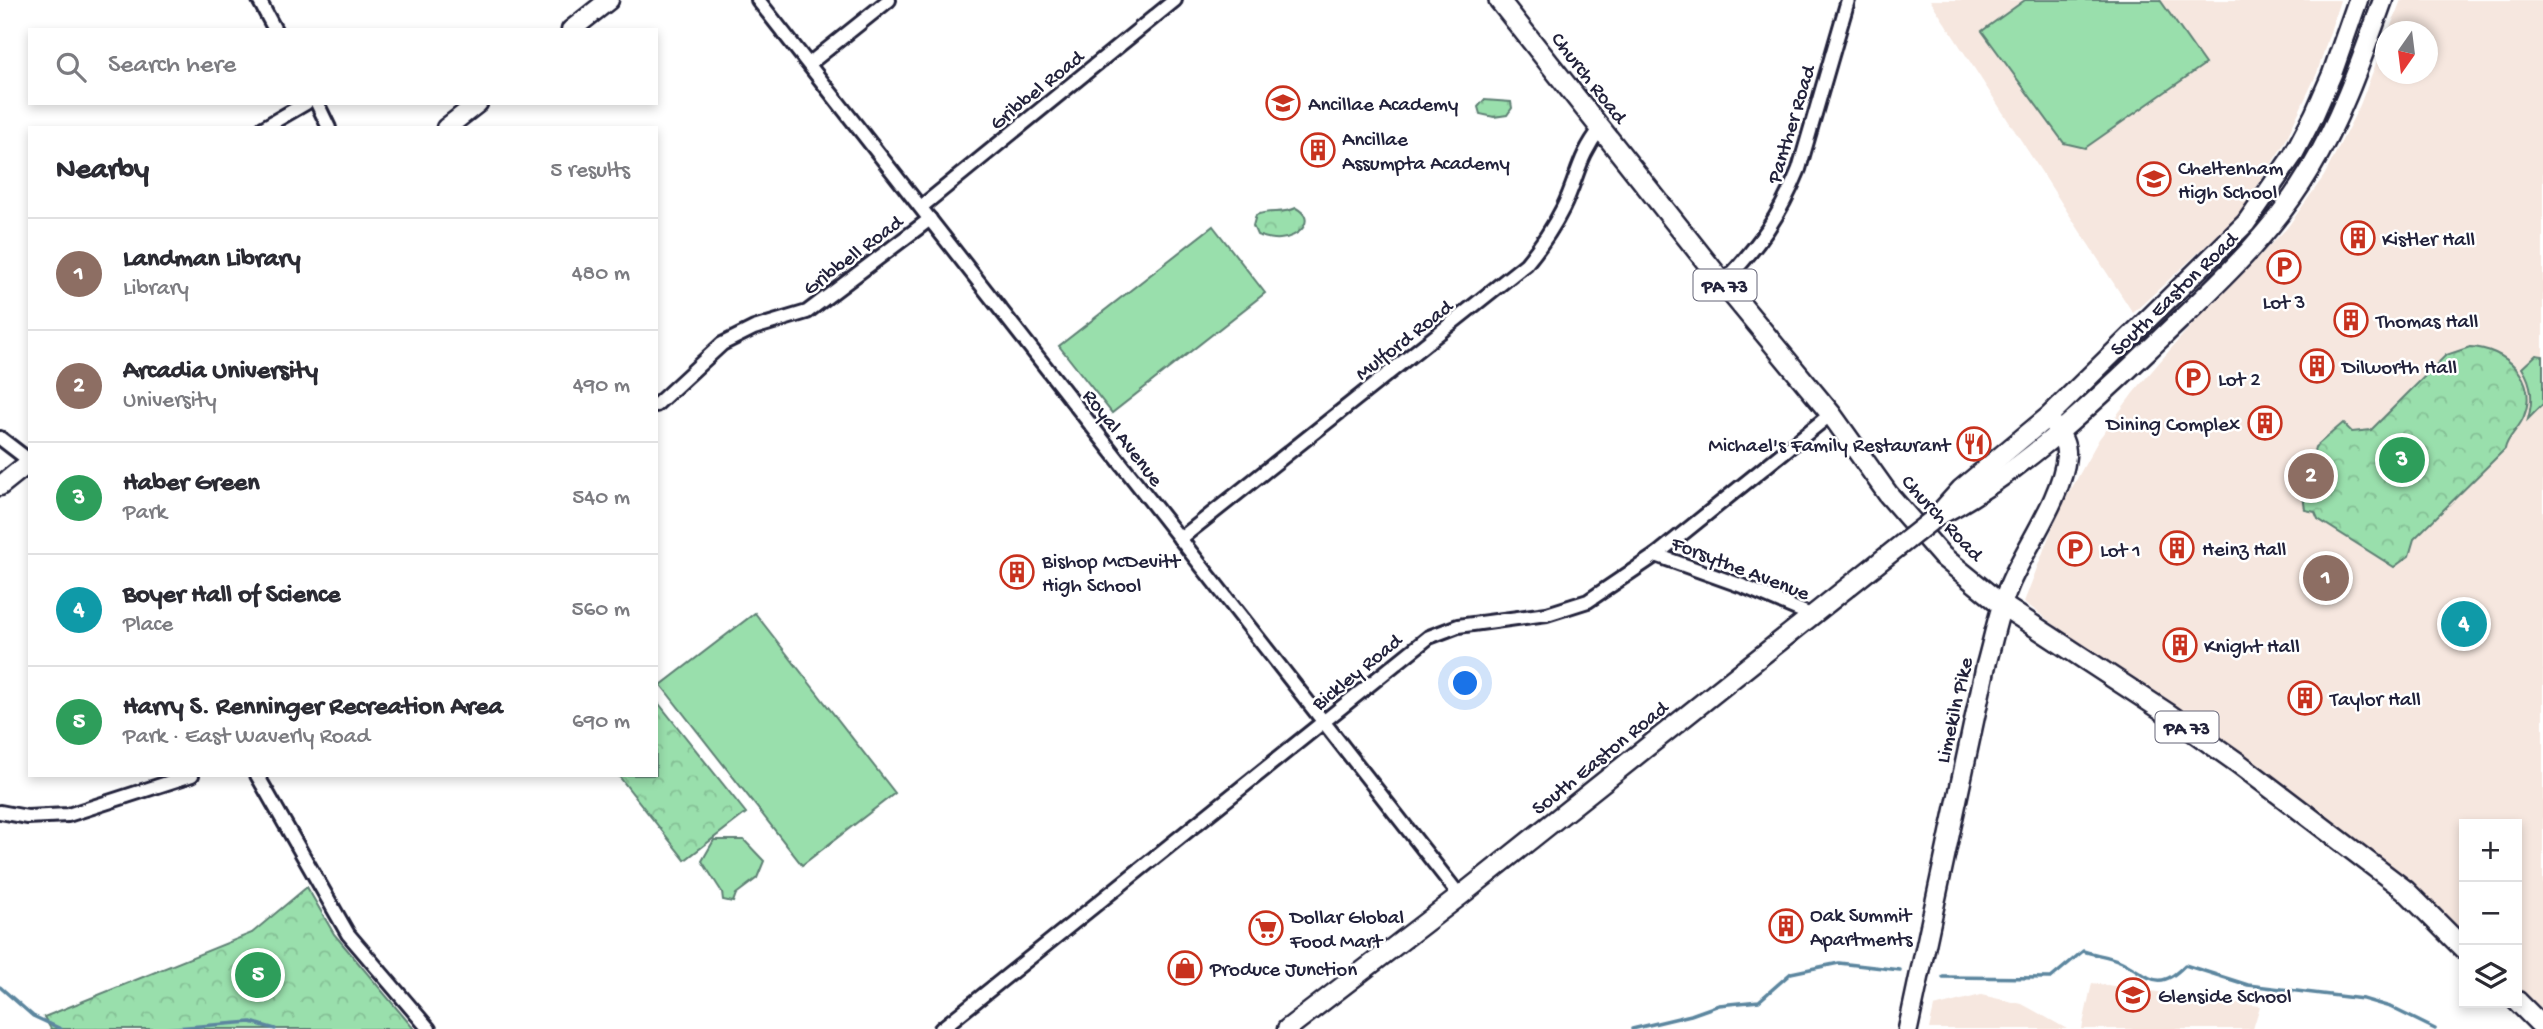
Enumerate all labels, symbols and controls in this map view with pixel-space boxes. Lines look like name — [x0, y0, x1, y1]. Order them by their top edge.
north arrow — [2375, 21, 2438, 84]
search box — [28, 28, 658, 105]
street label: Church Road — [1544, 28, 1632, 131]
street label: Gribbel Road — [986, 45, 1092, 137]
icon: search — [52, 48, 90, 86]
text: Search here — [108, 51, 236, 82]
street label: Panther Road — [1763, 61, 1824, 188]
school or university icon: Ancillae Academy — [1264, 84, 1302, 122]
place label: Ancillae Academy — [1308, 94, 1458, 119]
place label: Ancillae Assumpta Academy — [1342, 129, 1510, 178]
building icon: Ancillae Assumpta Academy — [1299, 131, 1337, 169]
text: Nearby — [56, 154, 149, 189]
text: 5 results — [550, 158, 630, 185]
place label: Cheltenham High School — [2178, 158, 2283, 207]
school or university icon: Cheltenham High School — [2135, 160, 2173, 198]
street label: Gribbell Road — [799, 210, 910, 302]
building icon: Kistler Hall — [2339, 219, 2377, 257]
street label: South Easton Road — [2106, 227, 2246, 363]
place label: Kistler Hall — [2382, 229, 2475, 254]
text: Landman Library — [123, 245, 300, 276]
parking icon: Lot 3 — [2265, 248, 2303, 286]
text: 1 — [74, 261, 84, 288]
text: 480 m — [572, 261, 630, 288]
road number: PA 73 — [1694, 270, 1756, 300]
text: Library — [123, 276, 189, 303]
place label: Lot 3 — [2262, 292, 2306, 317]
street label: Mulford Road — [1351, 295, 1460, 388]
building icon: Thomas Hall — [2332, 301, 2370, 339]
place label: Thomas Hall — [2375, 311, 2478, 336]
building icon: Dilworth Hall — [2298, 347, 2336, 385]
text: Arcadia University — [123, 357, 318, 388]
place label: Dilworth Hall — [2340, 357, 2457, 382]
parking icon: Lot 2 — [2174, 359, 2212, 397]
place label: Lot 2 — [2218, 369, 2260, 394]
text: 2 — [73, 373, 85, 400]
text: 490 m — [573, 373, 630, 400]
street label: Royal Avenue — [1075, 385, 1168, 494]
text: University — [123, 388, 217, 415]
building icon: Dining Complex — [2246, 404, 2284, 442]
place label: Dining Complex — [2104, 414, 2240, 439]
restaurant icon: Michael's Family Restaurant — [1955, 425, 1993, 463]
pin: 3 — [2379, 434, 2425, 486]
place label: Michael's Family Restaurant — [1708, 435, 1952, 460]
pin: 2 — [2288, 450, 2334, 502]
text: Haber Green — [123, 469, 260, 500]
street label: Church Road — [1894, 471, 1988, 569]
text: 3 — [73, 485, 85, 512]
text: 540 m — [572, 485, 630, 512]
text: Park — [123, 500, 167, 527]
building icon: Heinz Hall — [2158, 529, 2196, 567]
parking icon: Lot 1 — [2056, 530, 2094, 568]
street label: Forsythe Avenue — [1666, 532, 1813, 609]
place label: Heinz Hall — [2202, 539, 2286, 564]
place label: Lot 1 — [2100, 540, 2141, 565]
place label: Bishop McDevitt High School — [1041, 551, 1182, 600]
pin: 1 — [2303, 552, 2349, 604]
building icon: Bishop McDevitt High School — [998, 553, 1036, 591]
text: Boyer Hall of Science — [123, 581, 340, 612]
text: 4 — [74, 597, 84, 624]
text: 560 m — [571, 597, 630, 624]
pin: 4 — [2441, 598, 2487, 650]
text: Place — [123, 612, 173, 639]
building icon: Knight Hall — [2161, 626, 2199, 664]
street label: Bickley Road — [1307, 629, 1410, 718]
place label: Knight Hall — [2204, 636, 2300, 661]
street label: Limekiln Pike — [1932, 654, 1981, 766]
your location — [1448, 666, 1482, 700]
building icon: Taylor Hall — [2286, 679, 2324, 717]
place label: Taylor Hall — [2329, 689, 2421, 714]
text: Harry S. Renninger Recreation Area — [123, 693, 503, 724]
street label: South Easton Road — [1528, 696, 1676, 822]
text: 5 — [73, 709, 85, 736]
text: 690 m — [572, 709, 630, 736]
road number: PA 73 — [2156, 712, 2218, 742]
text: Park · East Waverly Road — [123, 724, 370, 751]
map controls — [2459, 819, 2522, 1008]
button: + — [2459, 819, 2522, 882]
button: − — [2459, 882, 2522, 945]
place label: Oak Summit Apartments — [1810, 905, 1914, 954]
place label: Dollar Global Food Mart — [1288, 907, 1404, 956]
building icon: Oak Summit Apartments — [1767, 907, 1805, 945]
supermarket icon: Dollar Global Food Mart — [1247, 909, 1285, 947]
button: layers — [2459, 945, 2522, 1008]
pin: 5 — [235, 949, 281, 1001]
shop icon: Produce Junction — [1166, 949, 1204, 987]
place label: Produce Junction — [1209, 959, 1357, 984]
school or university icon: Glenside School — [2114, 976, 2152, 1014]
place label: Glenside School — [2158, 986, 2292, 1011]

